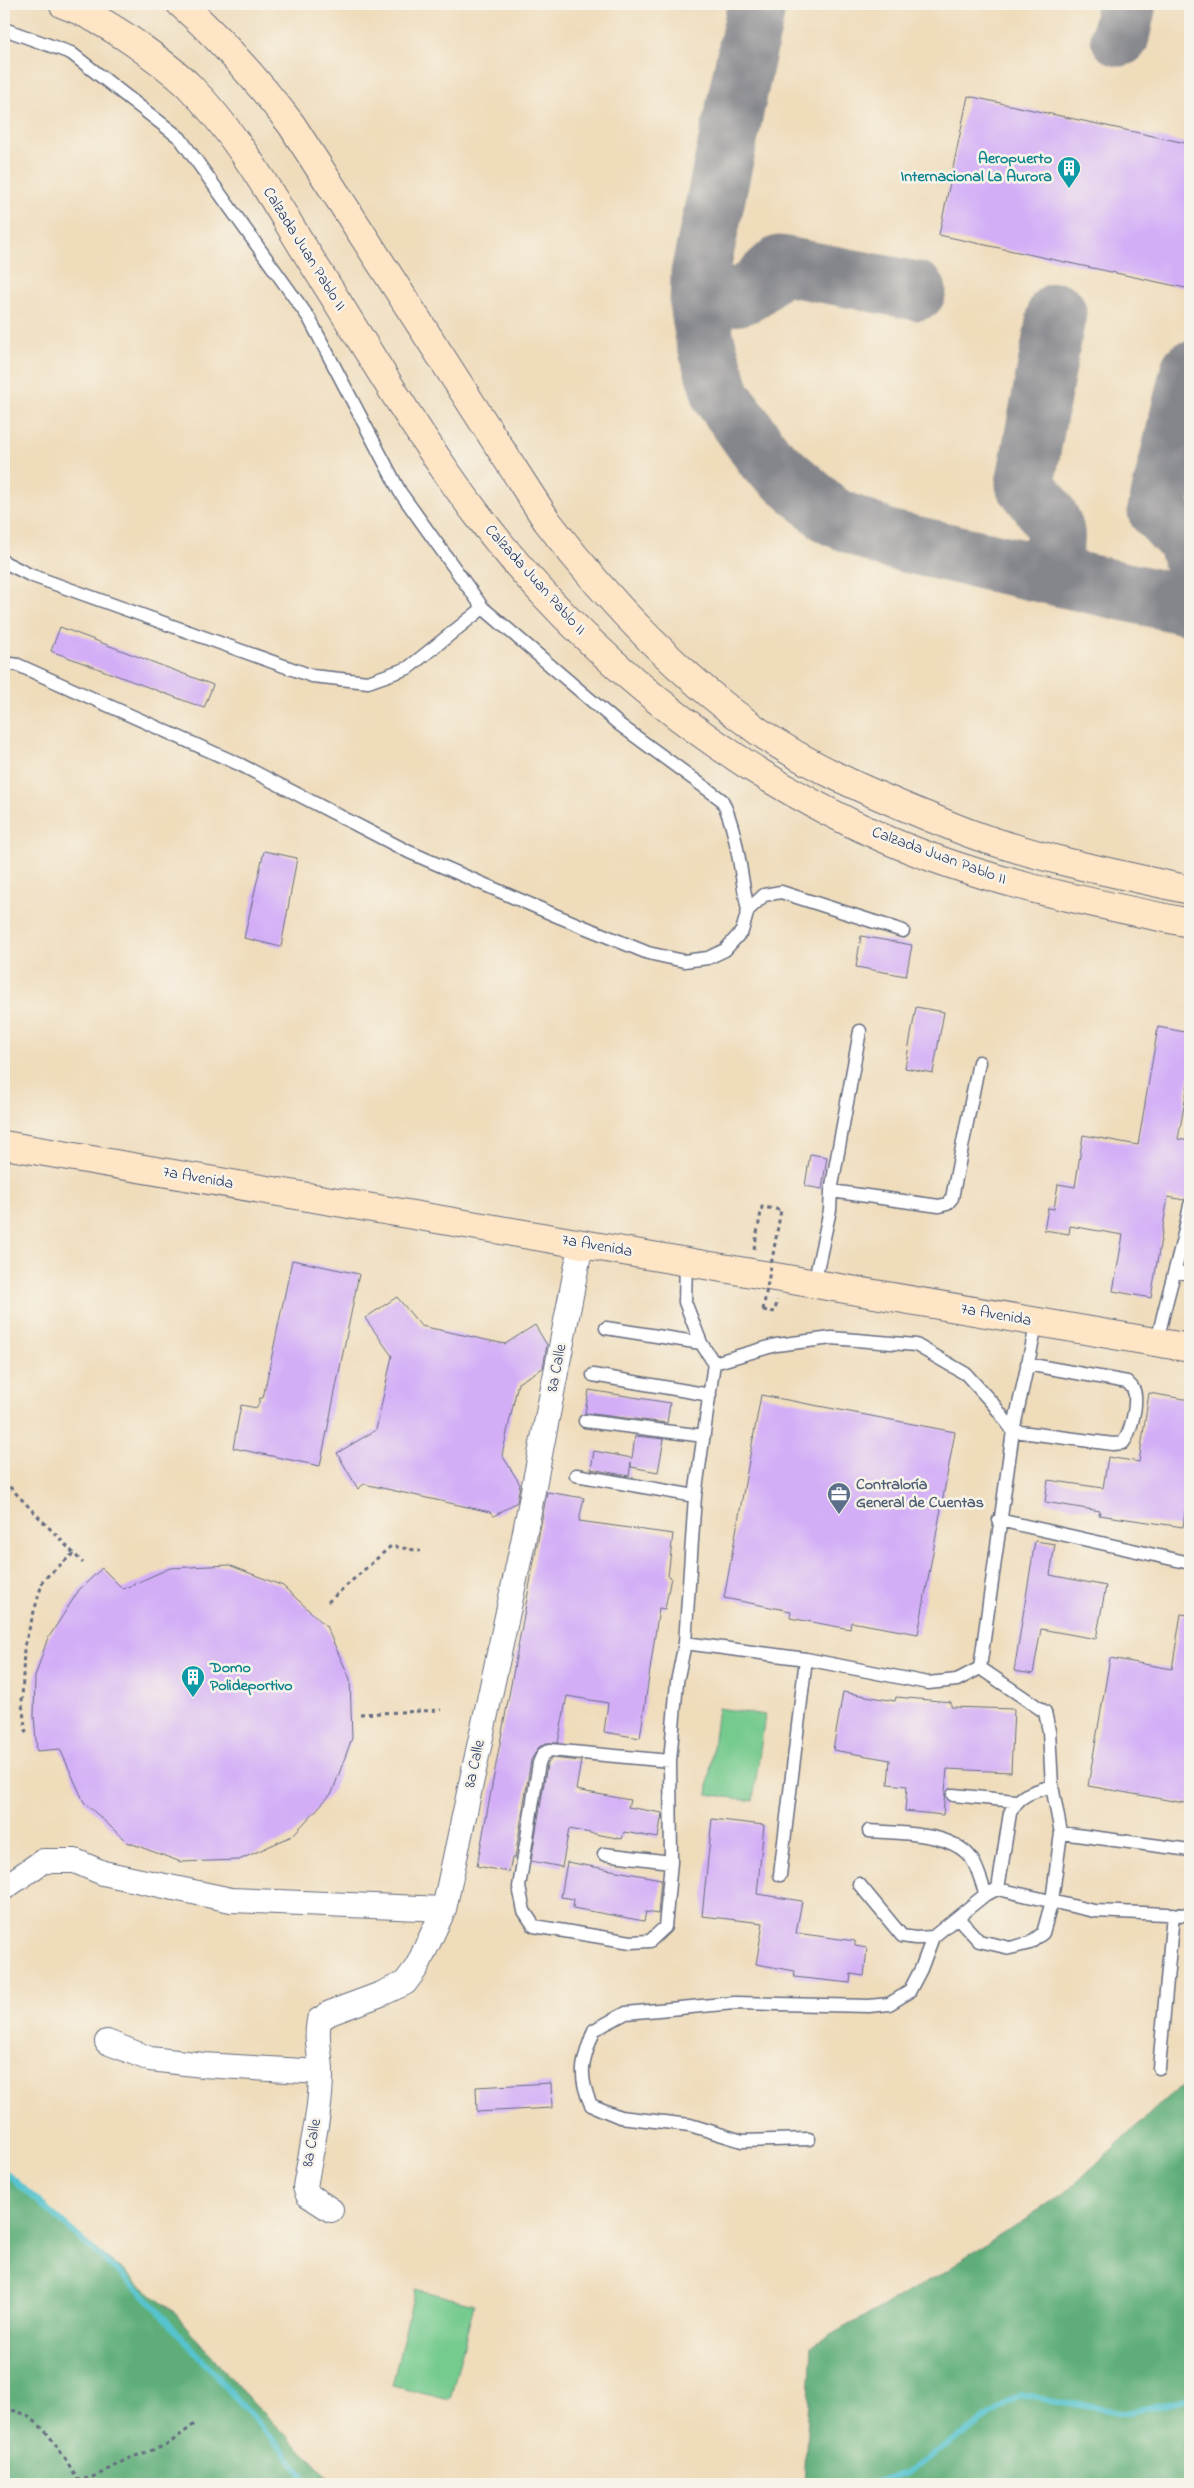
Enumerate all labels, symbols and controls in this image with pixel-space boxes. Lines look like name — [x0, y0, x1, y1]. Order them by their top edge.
place label: Aeropuerto Internacional La Aurora — [900, 147, 1052, 189]
building icon: Aeropuerto Internacional La Aurora — [1056, 155, 1082, 189]
street label: Calzada Juan Pablo II — [256, 182, 352, 316]
street label: Calzada Juan Pablo II — [479, 519, 591, 641]
street label: Calzada Juan Pablo II — [868, 820, 1010, 892]
street label: 7a Avenida — [161, 1160, 235, 1196]
street label: 7a Avenida — [560, 1228, 634, 1264]
street label: 7a Avenida — [959, 1297, 1033, 1333]
street label: 8a Calle — [541, 1341, 574, 1394]
place label: Contraloría General de Cuentas — [856, 1473, 984, 1515]
office icon: Contraloría General de Cuentas — [826, 1481, 852, 1515]
place label: Domo Polideportivo — [209, 1656, 293, 1698]
building icon: Domo Polideportivo — [180, 1664, 206, 1698]
street label: 8a Calle — [458, 1737, 492, 1790]
street label: 8a Calle — [296, 2116, 328, 2169]

